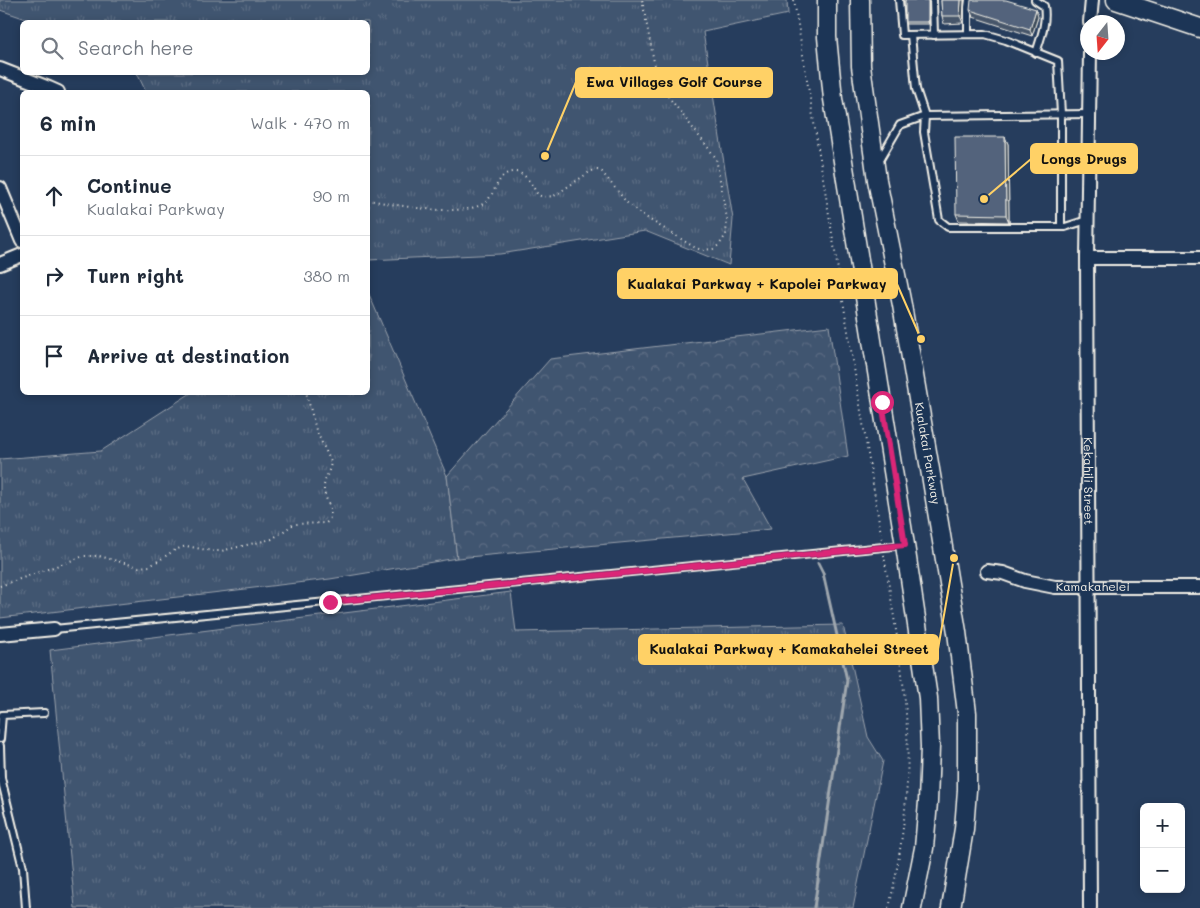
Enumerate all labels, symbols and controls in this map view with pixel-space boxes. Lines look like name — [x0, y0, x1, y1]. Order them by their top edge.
north arrow — [1080, 15, 1125, 60]
search box — [20, 20, 370, 75]
icon: search — [38, 34, 66, 62]
text: Search here — [78, 35, 194, 60]
callout: Ewa Villages Golf Course — [576, 68, 772, 97]
text: Ewa Villages Golf Course — [586, 72, 762, 91]
text: 6 min — [40, 109, 96, 136]
text: Walk · 470 m — [250, 112, 350, 133]
callout: Longs Drugs — [1031, 144, 1137, 173]
text: Longs Drugs — [1041, 149, 1127, 168]
text: Continue — [87, 173, 172, 198]
icon: ahead — [40, 182, 68, 210]
text: 90 m — [313, 185, 350, 206]
text: Kualakai Parkway — [87, 198, 225, 219]
icon: right — [40, 262, 68, 290]
text: Turn right — [87, 263, 184, 288]
text: 380 m — [303, 265, 350, 286]
callout: Kualakai Parkway + Kapolei Parkway — [618, 269, 897, 298]
text: Kualakai Parkway + Kapolei Parkway — [628, 274, 887, 293]
icon: arrive — [40, 342, 68, 370]
text: Arrive at destination — [87, 343, 290, 368]
route start — [871, 391, 894, 414]
street label: Kualakai Parkway — [912, 401, 945, 505]
street label: Kekahili Street — [1081, 437, 1097, 525]
street label: Kamakahelei — [1056, 578, 1130, 594]
route end — [319, 591, 342, 614]
callout: Kualakai Parkway + Kamakahelei Street — [639, 635, 938, 664]
text: Kualakai Parkway + Kamakahelei Street — [649, 639, 929, 658]
map controls — [1140, 803, 1185, 893]
button: + — [1140, 803, 1185, 848]
button: − — [1140, 848, 1185, 893]

